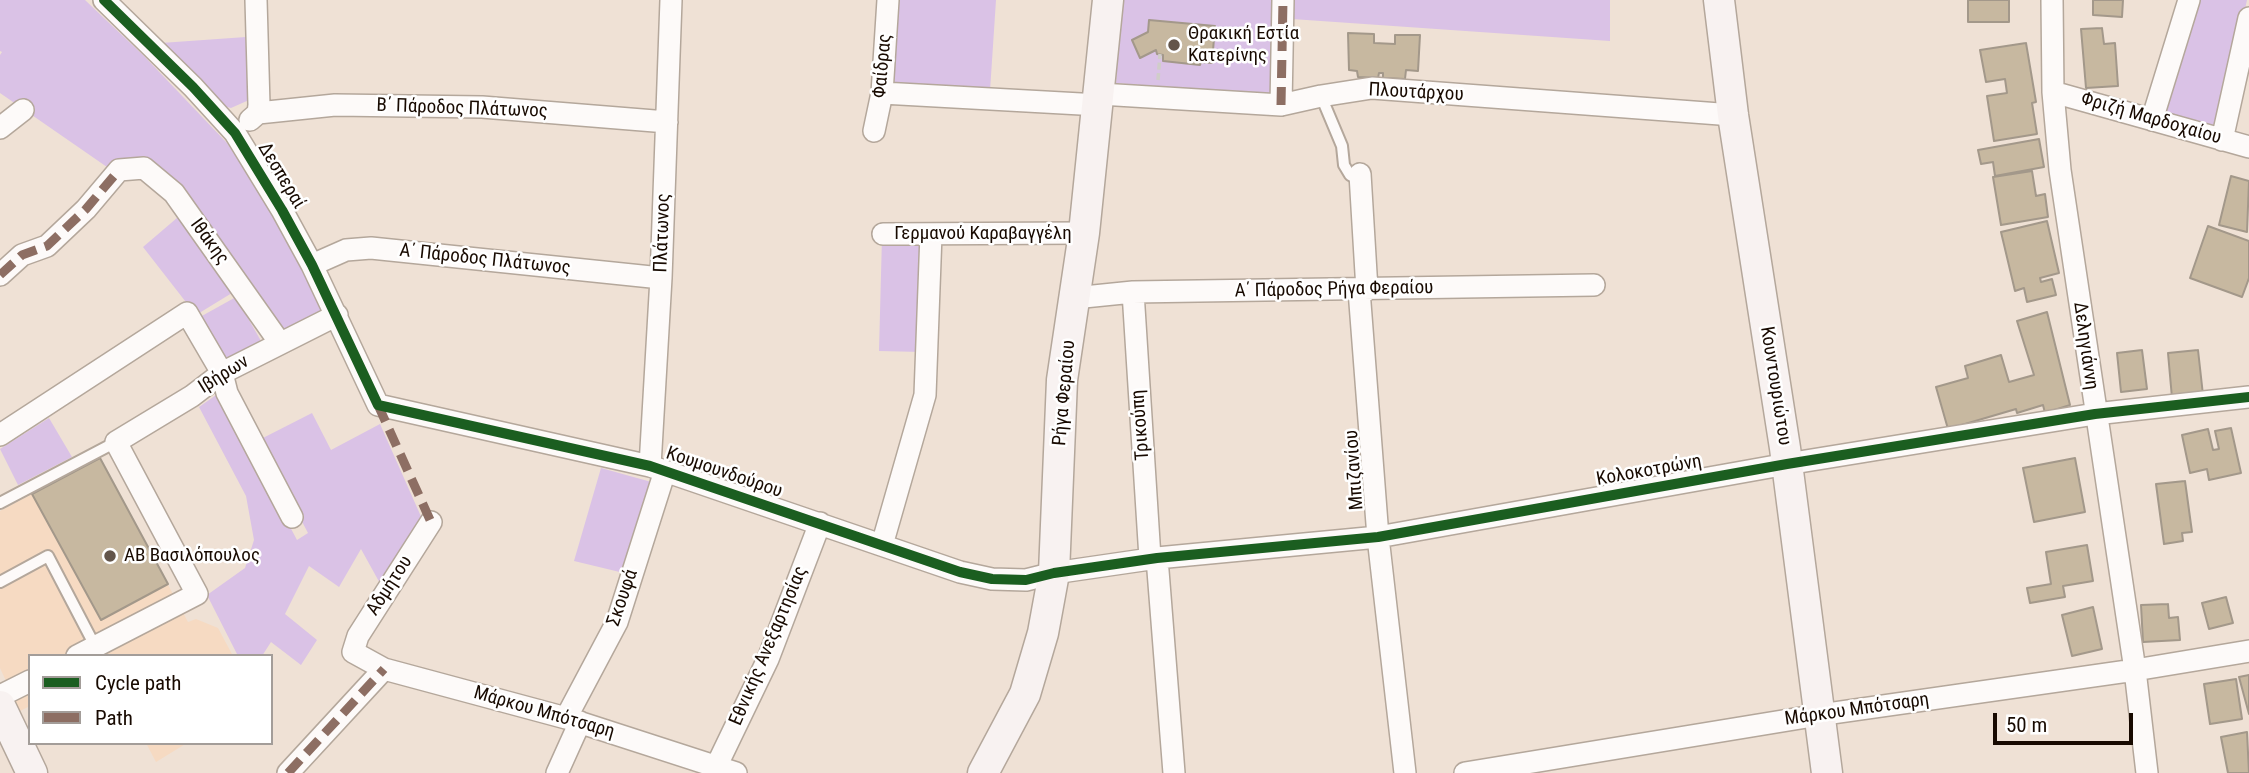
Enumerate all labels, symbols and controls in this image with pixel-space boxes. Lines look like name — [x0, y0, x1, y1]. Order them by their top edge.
place label: Θρακική Εστία Κατερίνης — [1188, 23, 1299, 67]
street label: Φαίδρας — [869, 33, 897, 99]
marker: Θρακική Εστία Κατερίνης — [1166, 37, 1182, 53]
street label: Πλουτάρχου — [1368, 79, 1464, 107]
street label: Φριζή Μαρδοχαίου — [2078, 88, 2224, 150]
street label: Β΄ Πάροδος Πλάτωνος — [376, 95, 548, 123]
street label: Δεσπεραί — [252, 139, 310, 213]
street label: Πλάτωνος — [650, 193, 676, 273]
street label: Ιθάκης — [185, 215, 233, 269]
street label: Γερμανού Καραβαγγέλη — [894, 223, 1072, 245]
street label: Α΄ Πάροδος Πλάτωνος — [398, 240, 572, 280]
street label: Α΄ Πάροδος Ρήγα Φεραίου — [1234, 277, 1434, 303]
street label: Δεληγιάννη — [2068, 301, 2102, 391]
street label: Κουντουριώτου — [1754, 325, 1796, 447]
street label: Ρήγα Φεραίου — [1049, 339, 1081, 447]
street label: Ιβήρων — [195, 351, 253, 399]
street label: Τρικούπη — [1127, 389, 1155, 461]
street label: Μπιζανίου — [1341, 429, 1369, 511]
street label: Κουμουνδούρου — [663, 442, 785, 504]
street label: Κολοκοτρώνη — [1595, 451, 1703, 491]
place label: ΑΒ Βασιλόπουλος — [124, 545, 260, 567]
marker: ΑΒ Βασιλόπουλος — [102, 548, 118, 564]
street label: Αδμήτου — [362, 552, 418, 620]
street label: Εθνικής Ανεξαρτησίας — [725, 563, 813, 729]
street label: Σκουφά — [603, 567, 643, 629]
legend — [28, 654, 273, 745]
text: Cycle path — [95, 671, 181, 695]
street label: Μάρκου Μπότσαρη — [471, 682, 617, 744]
street label: Μάρκου Μπότσαρη — [1783, 689, 1931, 731]
scale bar — [1997, 700, 2137, 744]
text: Path — [95, 706, 133, 730]
text: 50 m — [2006, 713, 2047, 737]

